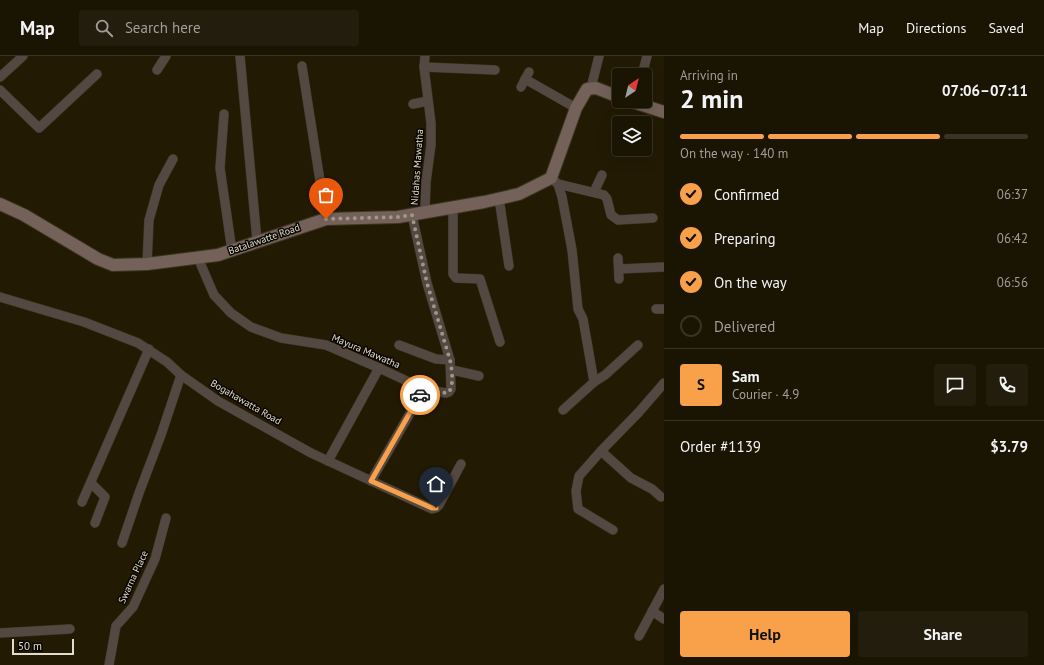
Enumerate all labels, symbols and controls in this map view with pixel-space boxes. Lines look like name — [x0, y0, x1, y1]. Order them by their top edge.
search box — [79, 10, 359, 46]
text: Map — [20, 16, 55, 40]
icon: search — [93, 17, 115, 39]
text: Search here — [125, 18, 201, 37]
text: Map — [858, 19, 884, 37]
text: Directions — [906, 19, 966, 37]
text: Saved — [988, 19, 1024, 37]
text: Arriving in — [680, 67, 738, 84]
north arrow — [612, 68, 652, 108]
map controls — [612, 68, 652, 156]
text: 07:06–07:11 — [942, 81, 1028, 100]
text: 2 min — [680, 82, 743, 115]
button: layers — [612, 116, 652, 156]
street label: Nidahas Mawatha — [408, 129, 426, 205]
text: On the way · 140 m — [680, 145, 788, 162]
pin — [309, 178, 343, 219]
icon: check — [680, 183, 702, 205]
icon: bag — [315, 184, 337, 206]
text: Confirmed — [714, 185, 779, 204]
text: 06:37 — [997, 186, 1028, 203]
street label: Batalawatte Road — [226, 221, 302, 257]
icon: check — [680, 227, 702, 249]
text: Preparing — [714, 229, 776, 248]
text: 06:42 — [997, 230, 1028, 247]
icon: check — [680, 271, 702, 293]
text: On the way — [714, 273, 787, 292]
text: 06:56 — [997, 274, 1028, 291]
text: Delivered — [714, 317, 775, 336]
street label: Mayura Mawatha — [330, 331, 402, 371]
button: chat — [934, 364, 976, 406]
button: phone — [986, 364, 1028, 406]
text: Sam — [732, 367, 759, 386]
courier — [400, 375, 440, 415]
text: S — [697, 375, 705, 394]
street label: Bogahawatta Road — [208, 376, 284, 428]
icon: car — [409, 384, 431, 406]
text: Courier · 4.9 — [732, 386, 799, 403]
text: Order #1139 — [680, 437, 761, 456]
text: $3.79 — [990, 437, 1028, 456]
pin — [419, 467, 453, 508]
icon: home — [425, 473, 447, 495]
street label: Swarna Place — [115, 548, 151, 606]
button: Help — [680, 611, 850, 657]
button: Share — [858, 611, 1028, 657]
scale bar — [12, 637, 74, 656]
text: 50 m — [18, 639, 42, 653]

